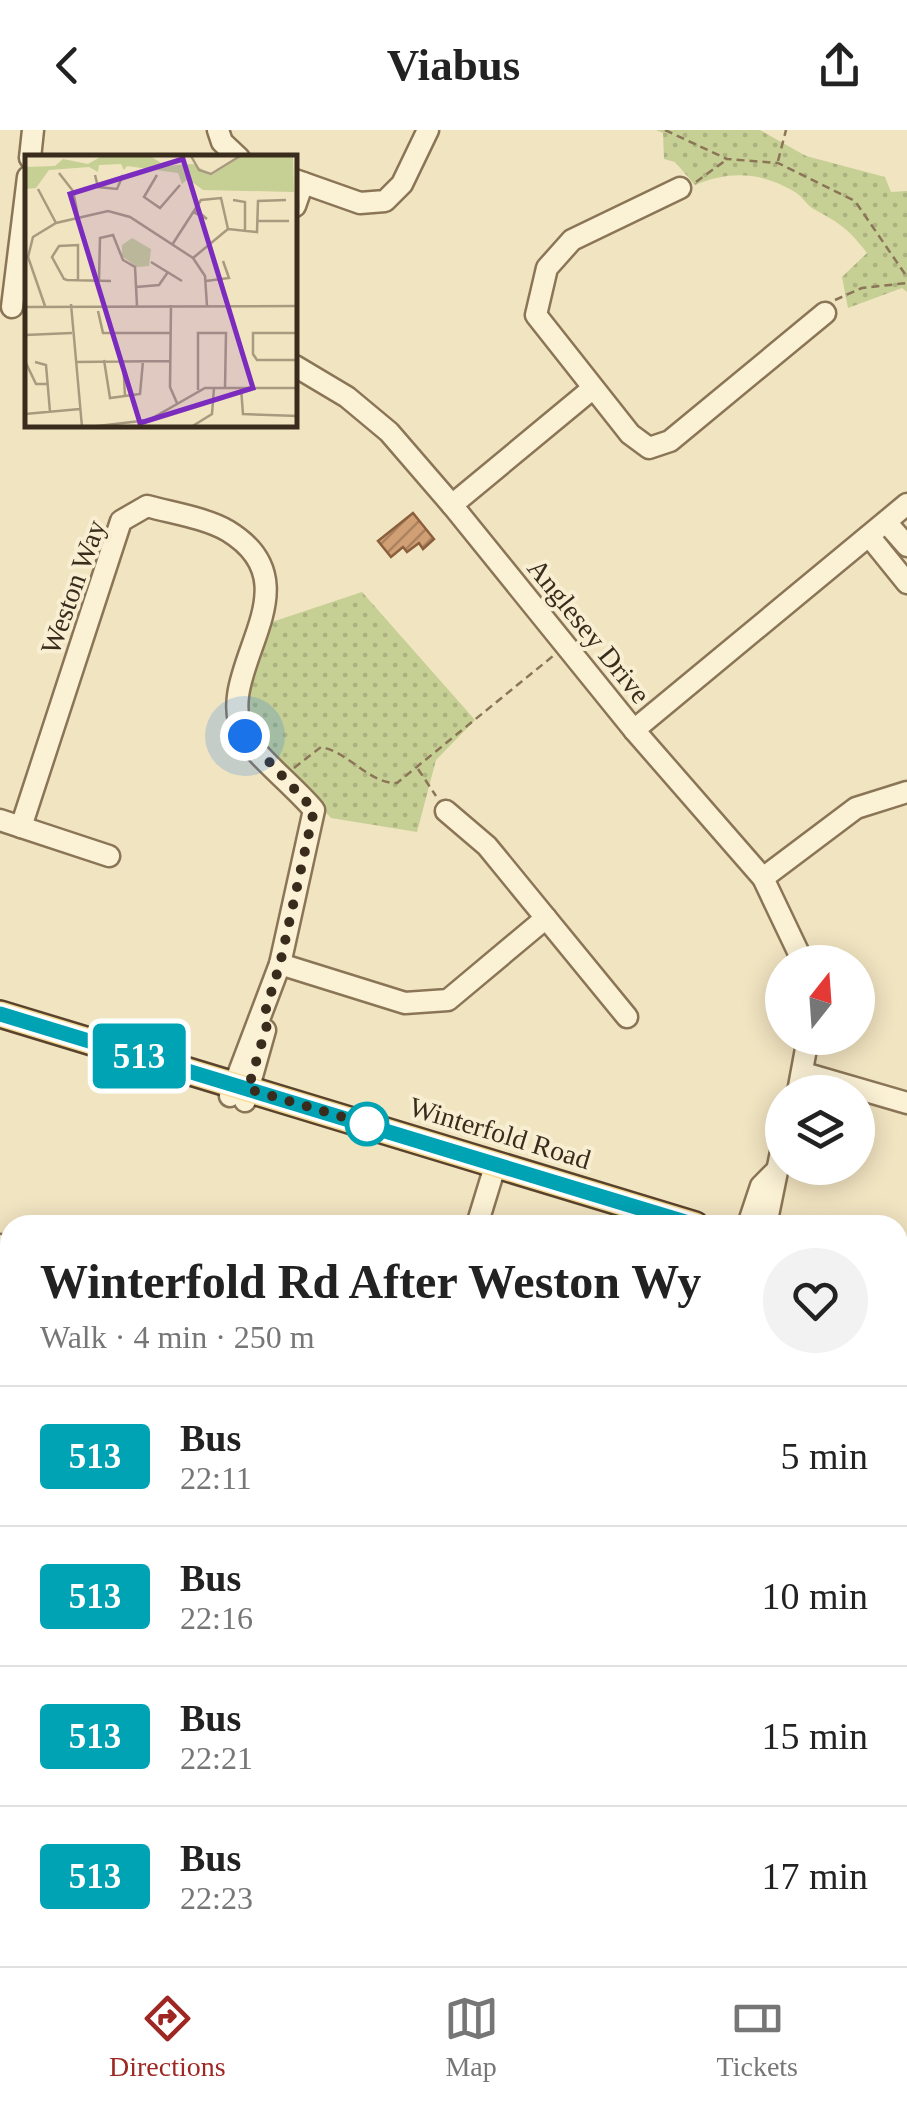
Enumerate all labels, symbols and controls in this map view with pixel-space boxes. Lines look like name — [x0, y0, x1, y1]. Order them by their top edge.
icon: back — [40, 38, 95, 93]
icon: share — [812, 38, 867, 93]
text: Viabus — [387, 40, 520, 90]
inset map — [25, 155, 298, 428]
street label: Weston Way — [34, 516, 112, 658]
street label: Anglesey Drive — [521, 553, 657, 709]
your location — [220, 711, 270, 761]
north arrow — [765, 945, 875, 1055]
map controls — [765, 945, 875, 1185]
line badge: 513 — [82, 1024, 196, 1088]
text: 513 — [113, 1037, 165, 1076]
button: layers — [765, 1075, 875, 1185]
street label: Winterfold Road — [406, 1091, 594, 1175]
unlabelled marker — [346, 1103, 388, 1145]
button: heart — [763, 1248, 868, 1353]
text: Winterfold Rd After Weston Wy — [40, 1255, 701, 1308]
text: Walk · 4 min · 250 m — [40, 1319, 315, 1355]
text: Bus — [180, 1417, 241, 1459]
text: 5 min — [780, 1435, 868, 1477]
text: 513 — [69, 1437, 121, 1476]
text: 22:11 — [180, 1460, 252, 1496]
text: Bus — [180, 1557, 241, 1599]
text: 10 min — [761, 1575, 868, 1617]
text: 513 — [69, 1577, 121, 1616]
text: 22:16 — [180, 1600, 253, 1636]
text: Bus — [180, 1697, 241, 1739]
text: 15 min — [761, 1715, 868, 1757]
text: 513 — [69, 1717, 121, 1756]
text: 22:21 — [180, 1740, 253, 1776]
text: Bus — [180, 1837, 241, 1879]
text: 17 min — [761, 1855, 868, 1897]
text: 513 — [69, 1857, 121, 1896]
text: 22:23 — [180, 1880, 253, 1916]
tab: Directions — [109, 1991, 226, 2083]
tab: Map — [444, 1991, 499, 2083]
tab: Tickets — [717, 1991, 798, 2083]

